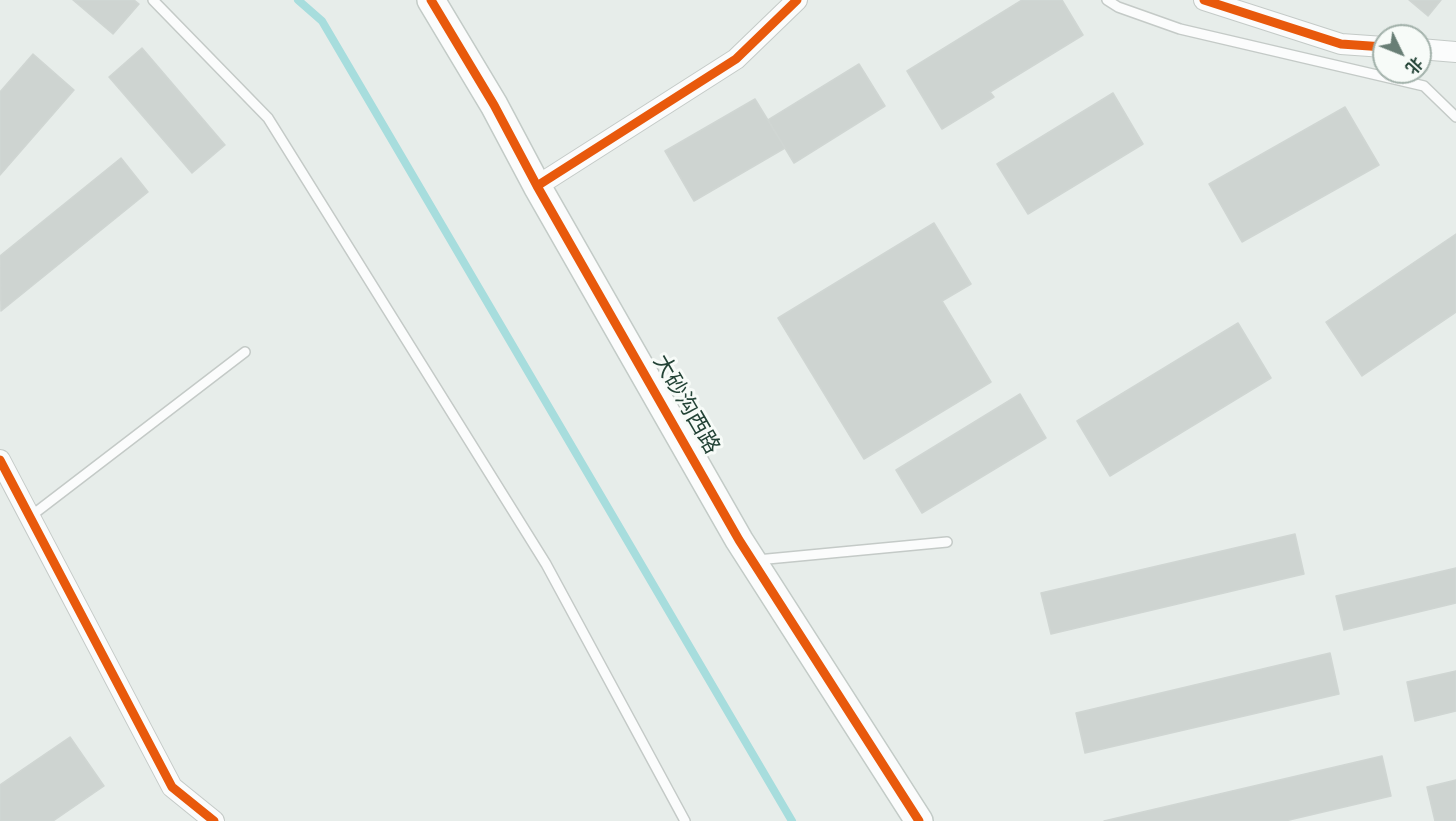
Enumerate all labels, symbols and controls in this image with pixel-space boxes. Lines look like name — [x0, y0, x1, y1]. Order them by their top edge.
north arrow — [1372, 24, 1432, 84]
text: 北 — [1400, 52, 1428, 79]
street label: 大砂沟西路 — [646, 351, 724, 459]

